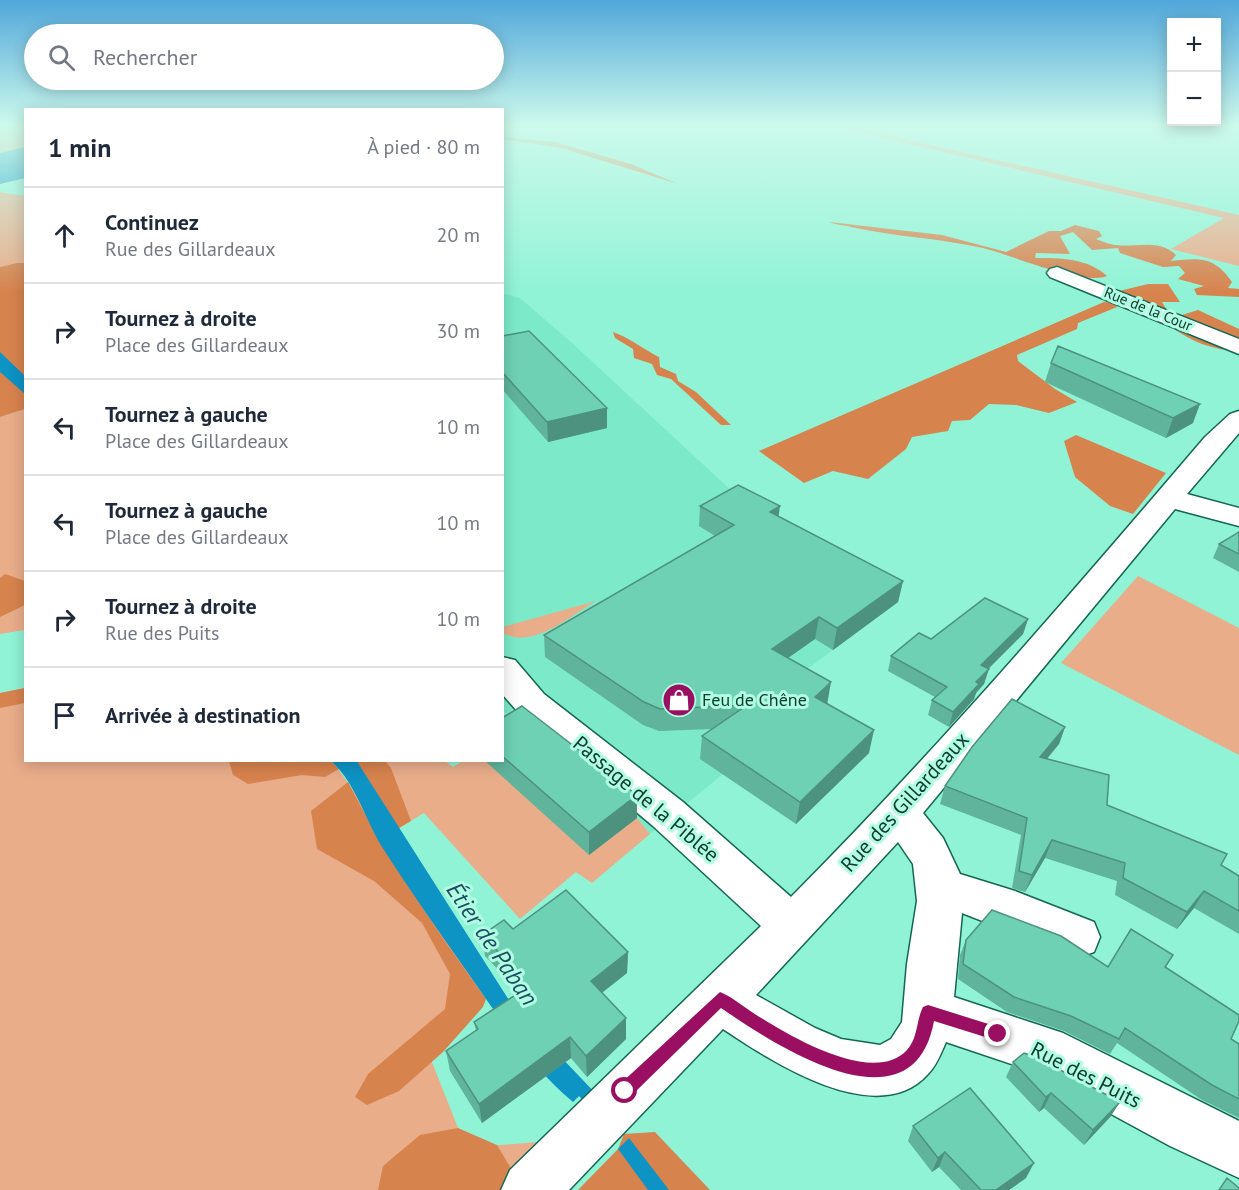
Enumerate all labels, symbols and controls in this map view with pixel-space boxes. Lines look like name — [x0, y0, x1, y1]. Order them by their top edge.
map controls — [1167, 18, 1221, 126]
button: + — [1167, 18, 1221, 72]
search box — [24, 24, 504, 90]
icon: search — [45, 41, 78, 74]
text: Rechercher — [93, 43, 197, 71]
button: − — [1167, 72, 1221, 126]
text: 1 min — [48, 131, 111, 164]
text: À pied · 80 m — [367, 134, 480, 160]
text: Continuez — [105, 208, 199, 236]
icon: ahead — [48, 219, 81, 252]
text: 20 m — [437, 222, 480, 248]
text: Rue des Gillardeaux — [105, 236, 276, 262]
street label: Rue de la Cour — [1101, 282, 1195, 335]
text: Tournez à droite — [105, 304, 257, 332]
icon: right — [48, 315, 81, 348]
text: 30 m — [437, 318, 480, 344]
text: Place des Gillardeaux — [105, 332, 289, 358]
text: Tournez à gauche — [105, 400, 268, 428]
icon: left — [48, 411, 81, 444]
text: 10 m — [437, 414, 480, 440]
text: Place des Gillardeaux — [105, 428, 289, 454]
text: Tournez à gauche — [105, 496, 268, 524]
icon: left — [48, 507, 81, 540]
text: 10 m — [437, 510, 480, 536]
text: Place des Gillardeaux — [105, 524, 289, 550]
text: Tournez à droite — [105, 592, 257, 620]
icon: right — [48, 603, 81, 636]
text: 10 m — [437, 606, 480, 632]
text: Rue des Puits — [105, 620, 219, 646]
shop icon: Feu de Chêne — [661, 682, 697, 718]
place label: Feu de Chêne — [702, 688, 807, 711]
icon: arrive — [48, 699, 81, 732]
text: Arrivée à destination — [105, 701, 301, 729]
street label: Rue des Gillardeaux — [835, 726, 975, 877]
street label: Passage de la Piblée — [568, 730, 725, 868]
water label: Étier de Paban — [440, 876, 545, 1011]
route end — [984, 1020, 1010, 1046]
street label: Rue des Puits — [1027, 1035, 1146, 1114]
route start — [611, 1077, 637, 1103]

